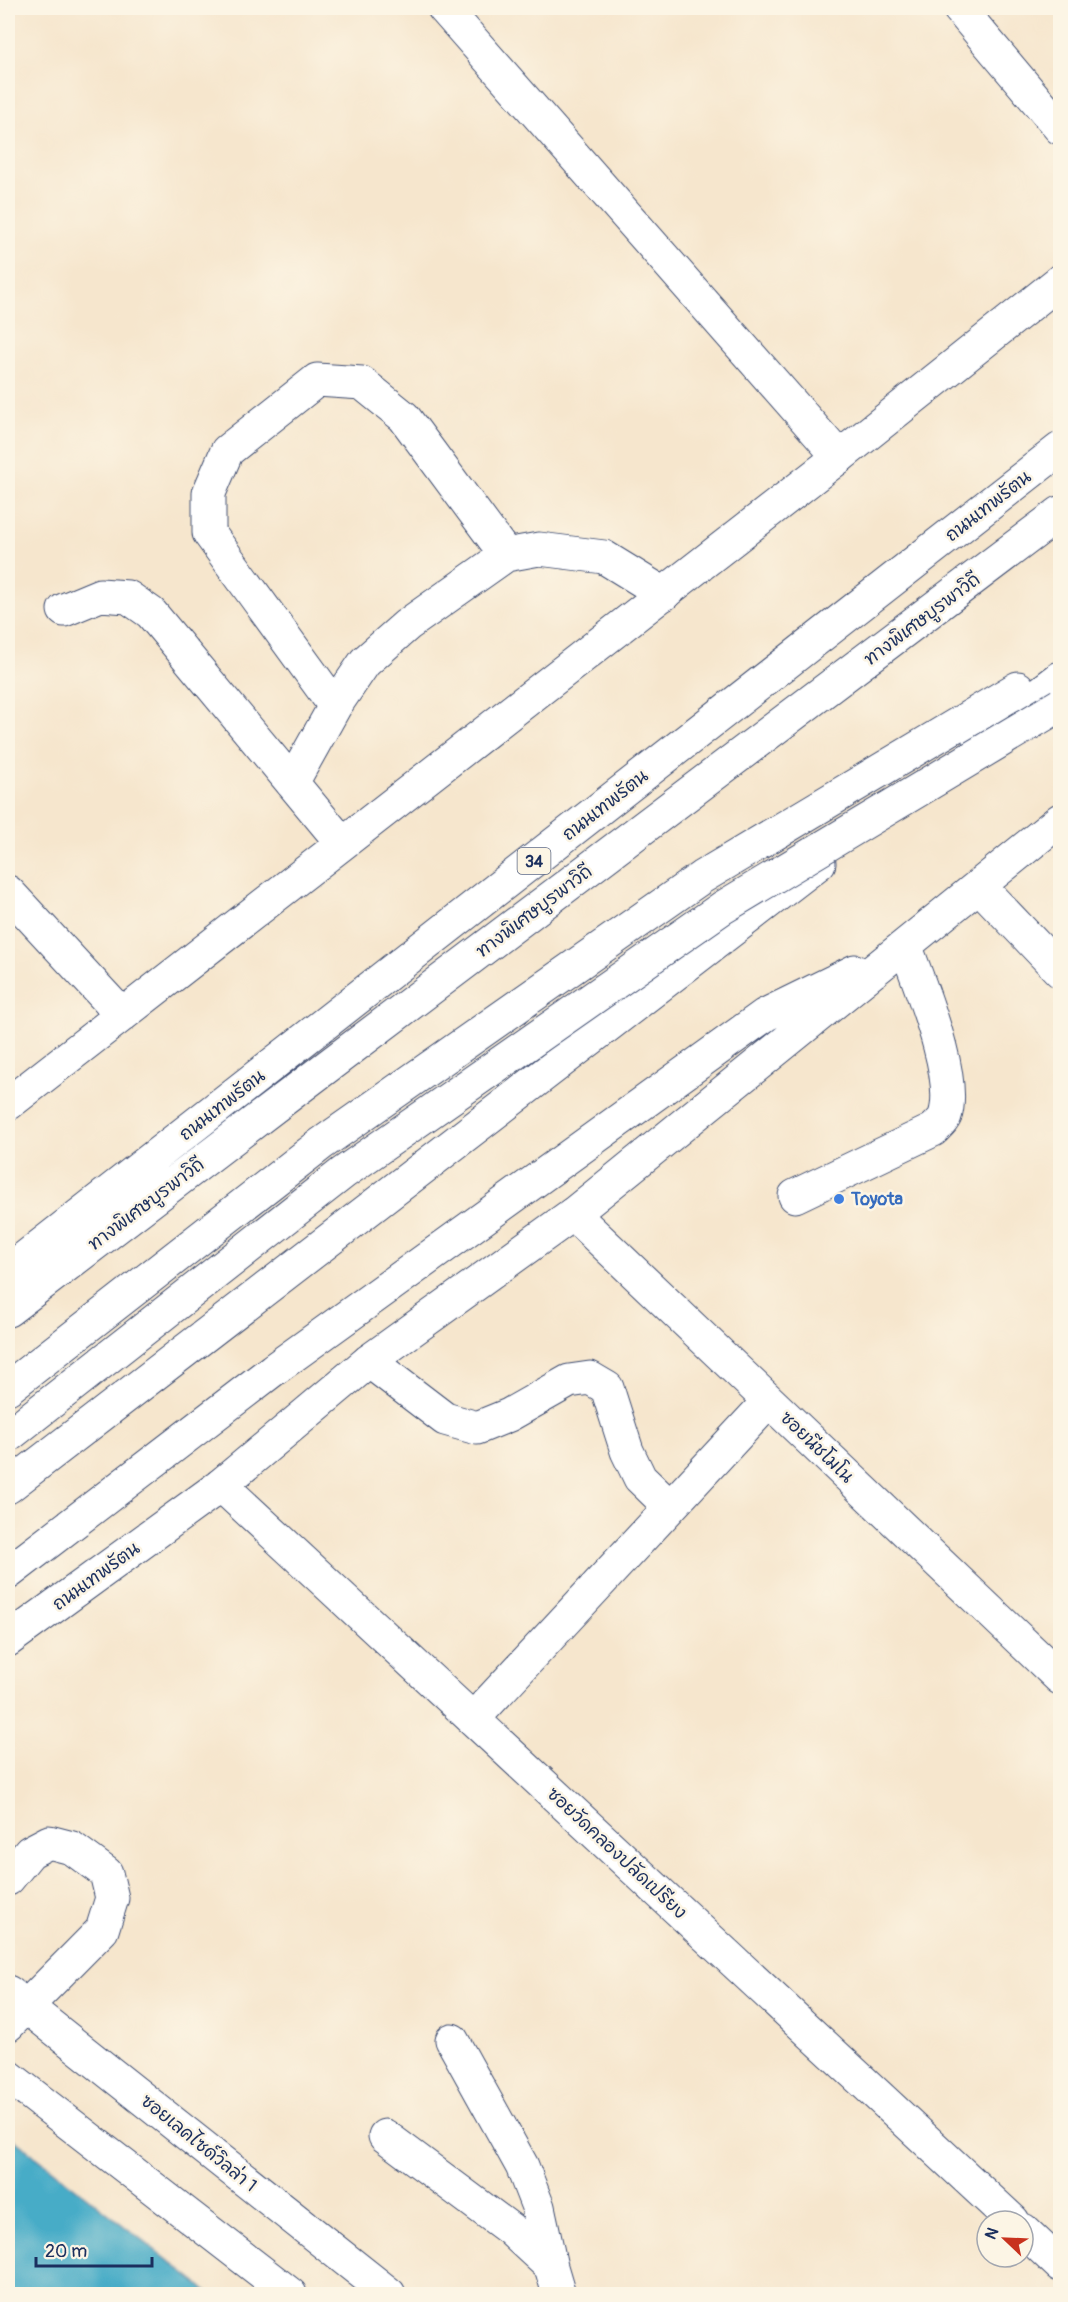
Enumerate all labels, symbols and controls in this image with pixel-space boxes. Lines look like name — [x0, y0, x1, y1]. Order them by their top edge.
street label: ถนนเทพรัตน — [941, 466, 1036, 547]
street label: ทางพิเศษบูรพาวิถี — [859, 567, 986, 672]
street label: ถนนเทพรัตน — [558, 765, 653, 846]
road number: 34 — [518, 848, 550, 874]
street label: ทางพิเศษบูรพาวิถี — [471, 859, 598, 964]
street label: ถนนเทพรัตน — [175, 1065, 270, 1146]
street label: ทางพิเศษบูรพาวิถี — [83, 1152, 210, 1257]
place label: Toyota — [850, 1188, 903, 1211]
marker: Toyota — [832, 1192, 846, 1206]
street label: ซอยนีชโมโน — [775, 1405, 860, 1488]
street label: ถนนเทพรัตน — [48, 1537, 145, 1616]
street label: ซอยวัดคลองปลัดเปรียง — [542, 1782, 692, 1924]
street label: ซอยเลคไซด์วิลล่า 1 — [136, 2088, 263, 2197]
north arrow — [975, 2209, 1035, 2269]
text: N — [981, 2224, 1004, 2242]
scale bar — [36, 2230, 152, 2268]
text: 20 m — [45, 2240, 87, 2263]

